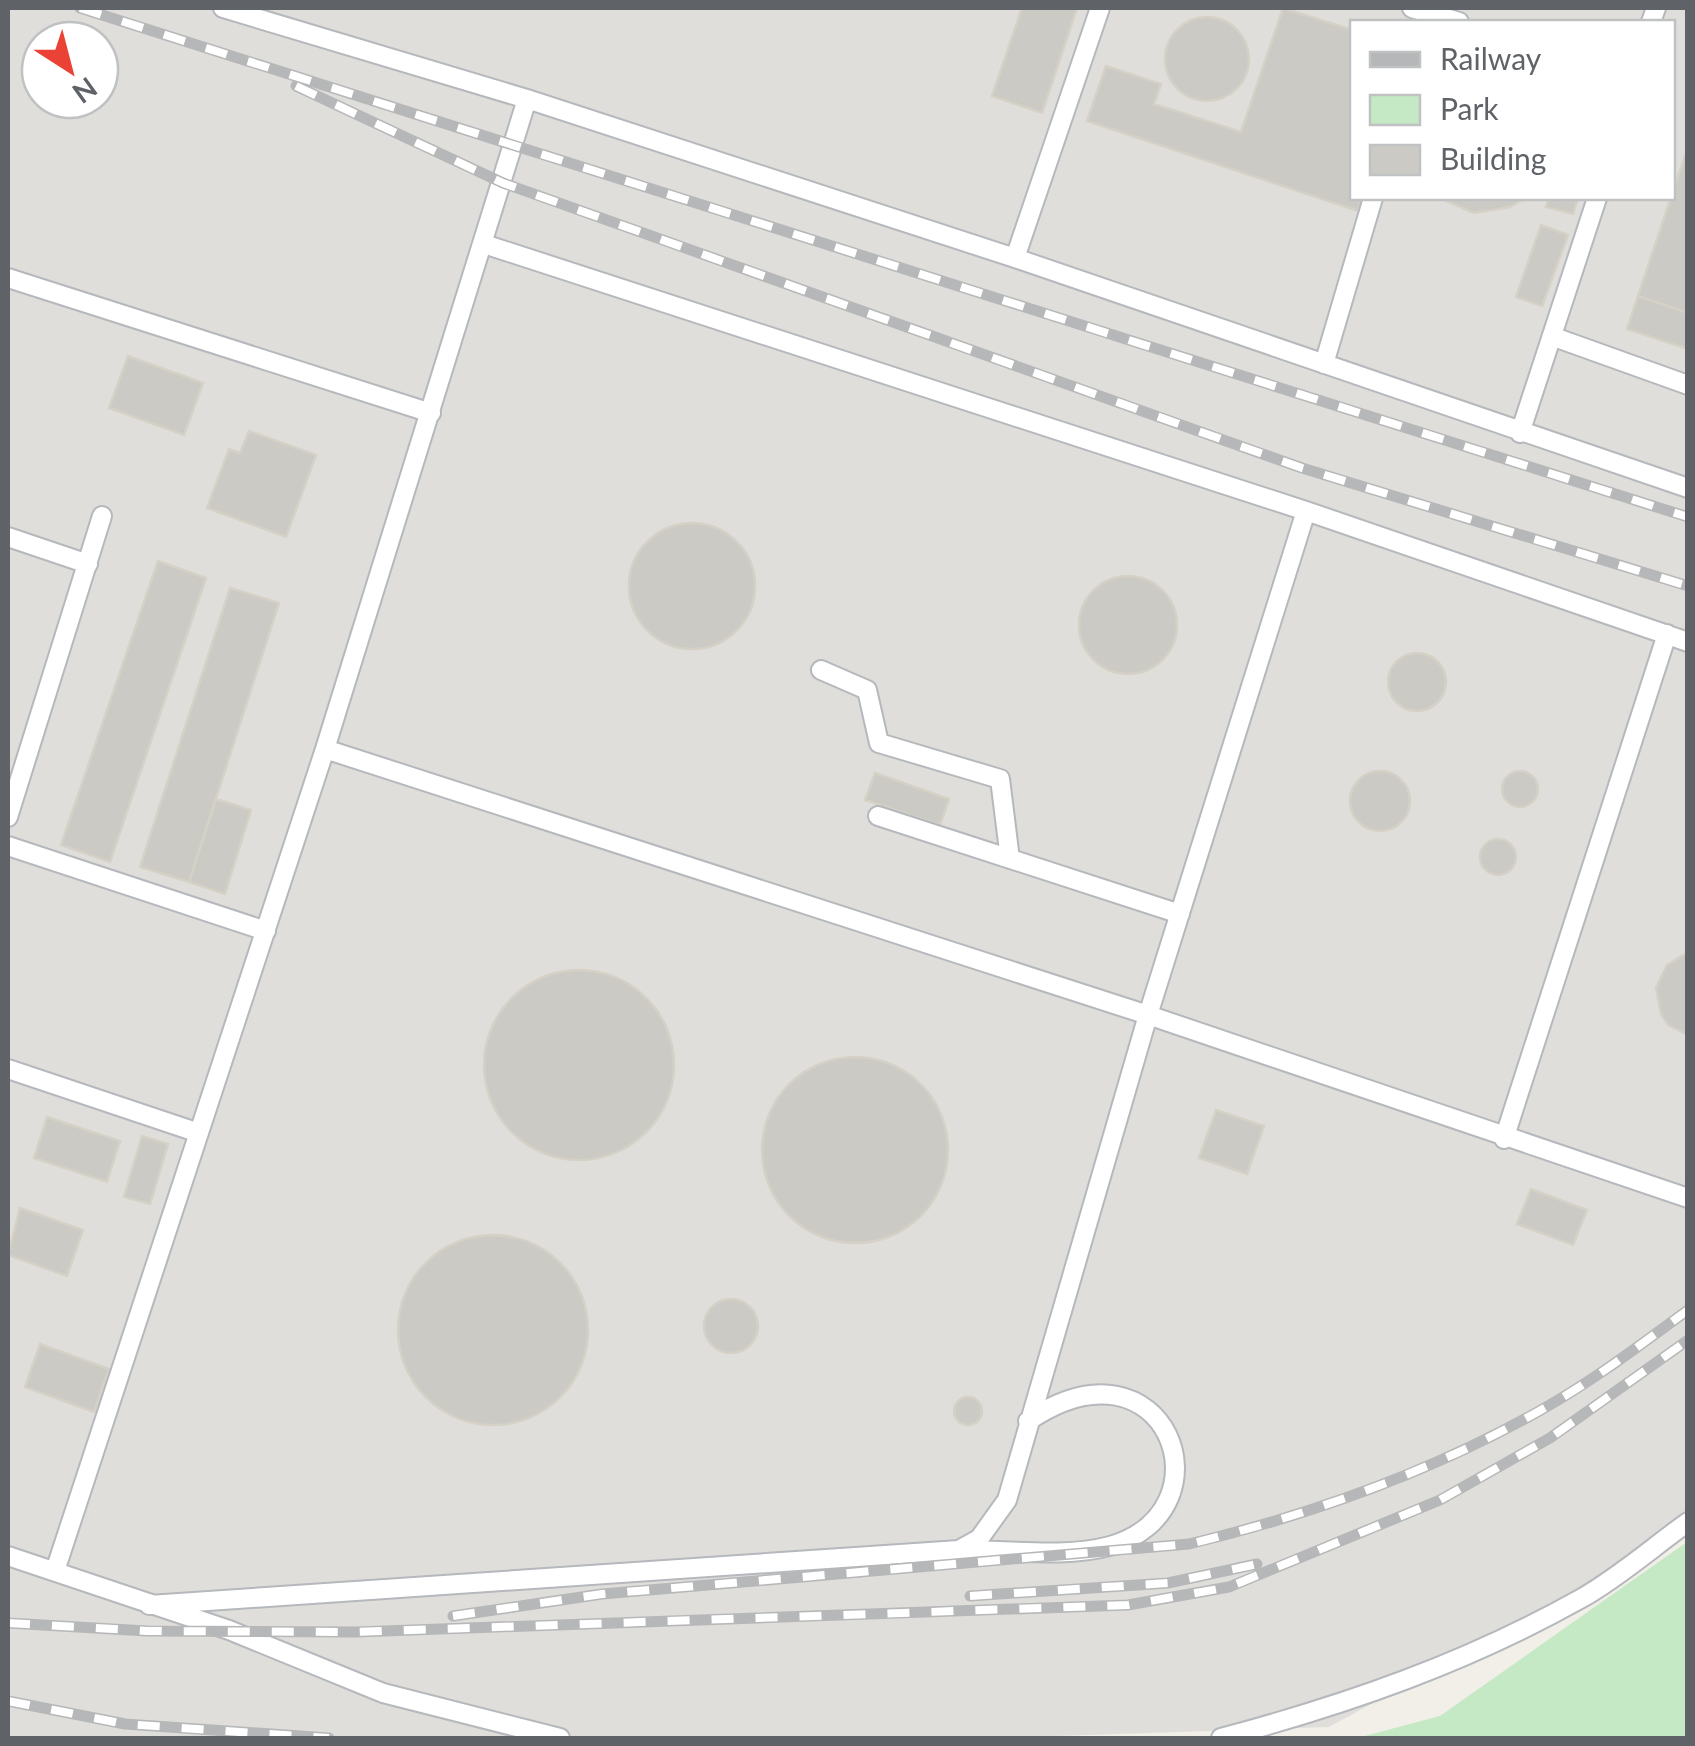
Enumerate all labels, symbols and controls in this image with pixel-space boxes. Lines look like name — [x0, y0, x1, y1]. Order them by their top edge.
north arrow — [20, 20, 120, 120]
legend — [1350, 20, 1675, 200]
text: Railway — [1440, 40, 1542, 76]
text: N — [67, 71, 104, 111]
text: Park — [1440, 90, 1499, 126]
text: Building — [1440, 140, 1546, 176]

